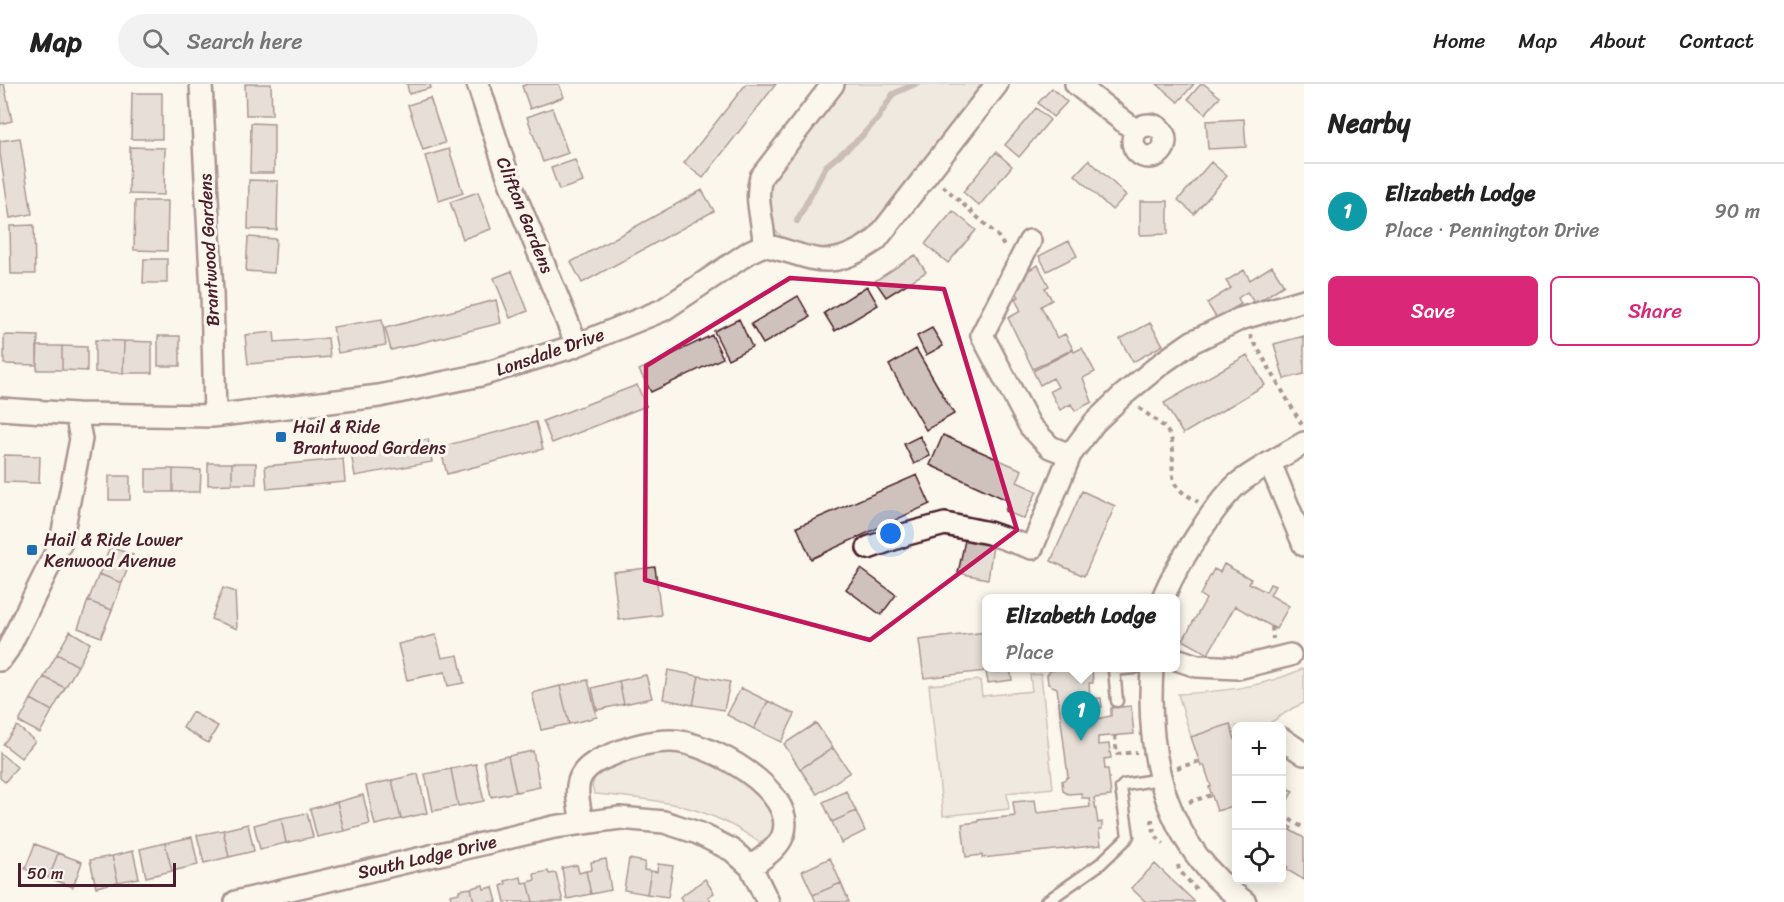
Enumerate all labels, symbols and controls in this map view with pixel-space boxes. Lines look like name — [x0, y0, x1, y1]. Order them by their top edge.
search box — [118, 14, 538, 68]
text: Map — [30, 17, 82, 66]
text: Search here — [187, 22, 303, 61]
text: Home — [1433, 22, 1485, 60]
text: Map — [1518, 22, 1557, 60]
text: About — [1590, 22, 1647, 60]
text: Contact — [1680, 22, 1754, 60]
icon: search — [139, 25, 172, 58]
text: Nearby — [1328, 100, 1410, 146]
street label: Clifton Gardens — [487, 152, 563, 279]
street label: Brantwood Gardens — [189, 172, 229, 327]
text: Elizabeth Lodge — [1385, 174, 1536, 213]
text: 1 — [1343, 194, 1352, 229]
text: 90 m — [1715, 194, 1760, 229]
text: Place · Pennington Drive — [1385, 213, 1599, 248]
button: Save — [1328, 276, 1538, 346]
button: Share — [1550, 276, 1760, 346]
street label: Lonsdale Drive — [491, 318, 609, 386]
place label: Hail & Ride Brantwood Gardens — [293, 411, 446, 464]
marker: Hail & Ride Brantwood Gardens — [274, 430, 288, 444]
your location — [876, 519, 905, 548]
place label: Hail & Ride Lower Kenwood Avenue — [44, 524, 184, 577]
marker: Hail & Ride Lower Kenwood Avenue — [25, 543, 39, 557]
popup — [982, 594, 1180, 672]
text: Elizabeth Lodge — [1006, 596, 1156, 635]
text: Place — [1006, 635, 1054, 670]
pin: 1 — [1062, 692, 1100, 741]
map controls — [1232, 722, 1286, 884]
button: + — [1232, 722, 1286, 776]
button: − — [1232, 776, 1286, 830]
street label: South Lodge Drive — [354, 825, 500, 889]
button: locate — [1232, 830, 1286, 884]
text: 50 m — [27, 859, 63, 888]
scale bar — [18, 860, 176, 888]

